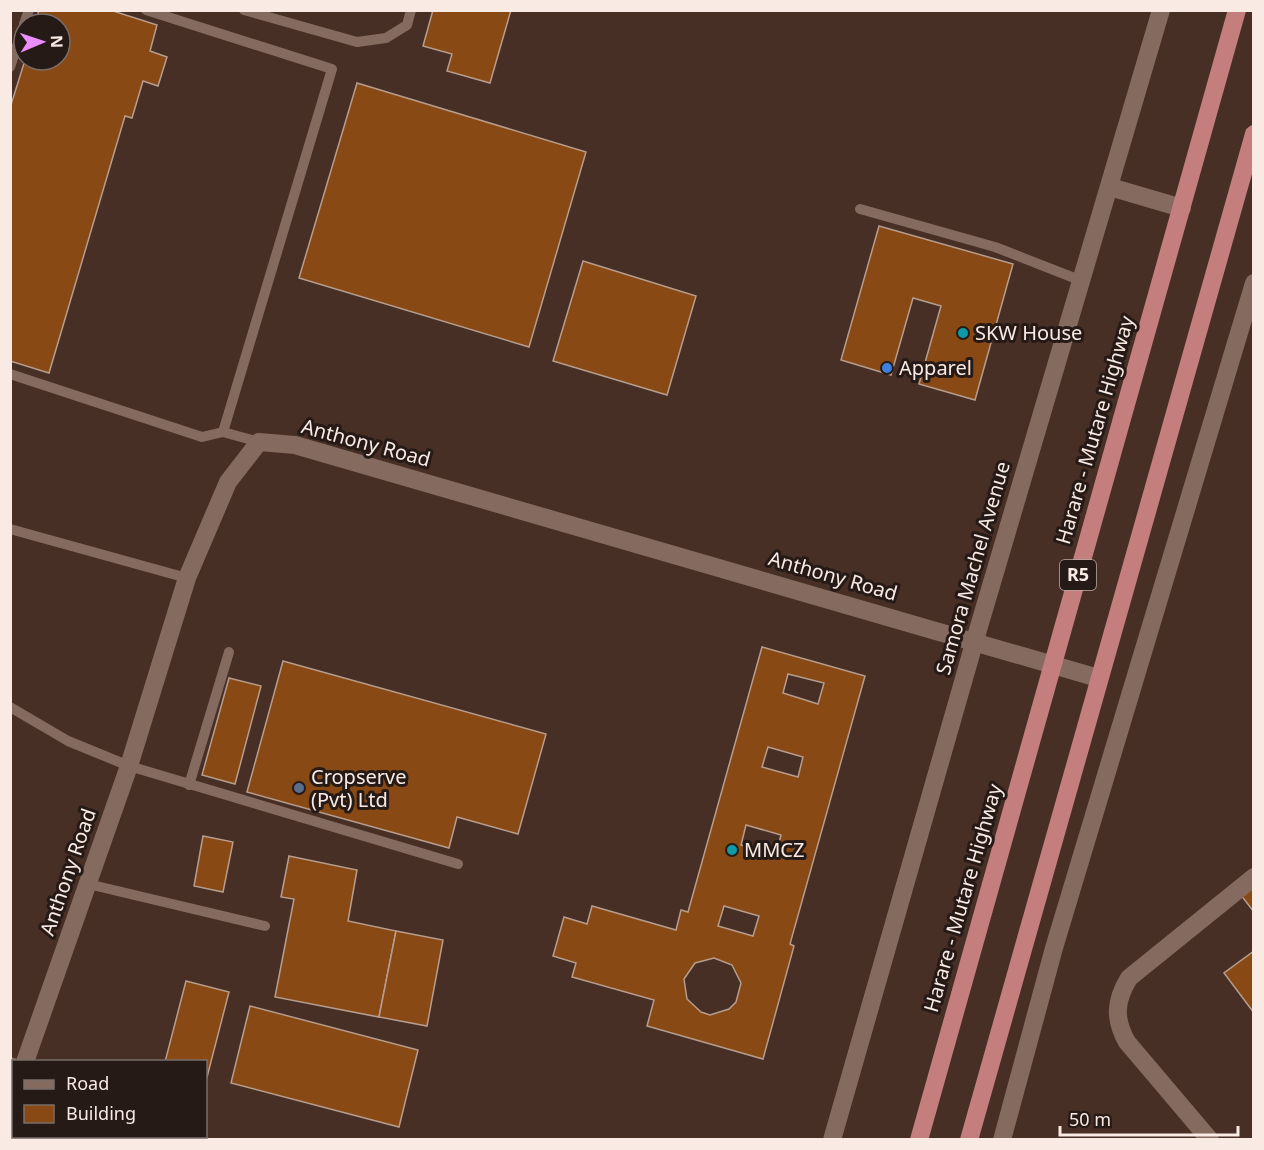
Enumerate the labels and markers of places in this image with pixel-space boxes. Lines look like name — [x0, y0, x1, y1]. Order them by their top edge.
place label: SKW House — [975, 319, 1082, 346]
marker: SKW House — [956, 326, 970, 340]
place label: Apparel — [899, 354, 972, 381]
marker: Apparel — [880, 361, 894, 375]
place label: Cropserve (Pvt) Ltd — [311, 763, 406, 813]
marker: Cropserve (Pvt) Ltd — [292, 781, 306, 795]
place label: MMCZ — [744, 836, 804, 863]
marker: MMCZ — [725, 843, 739, 857]

